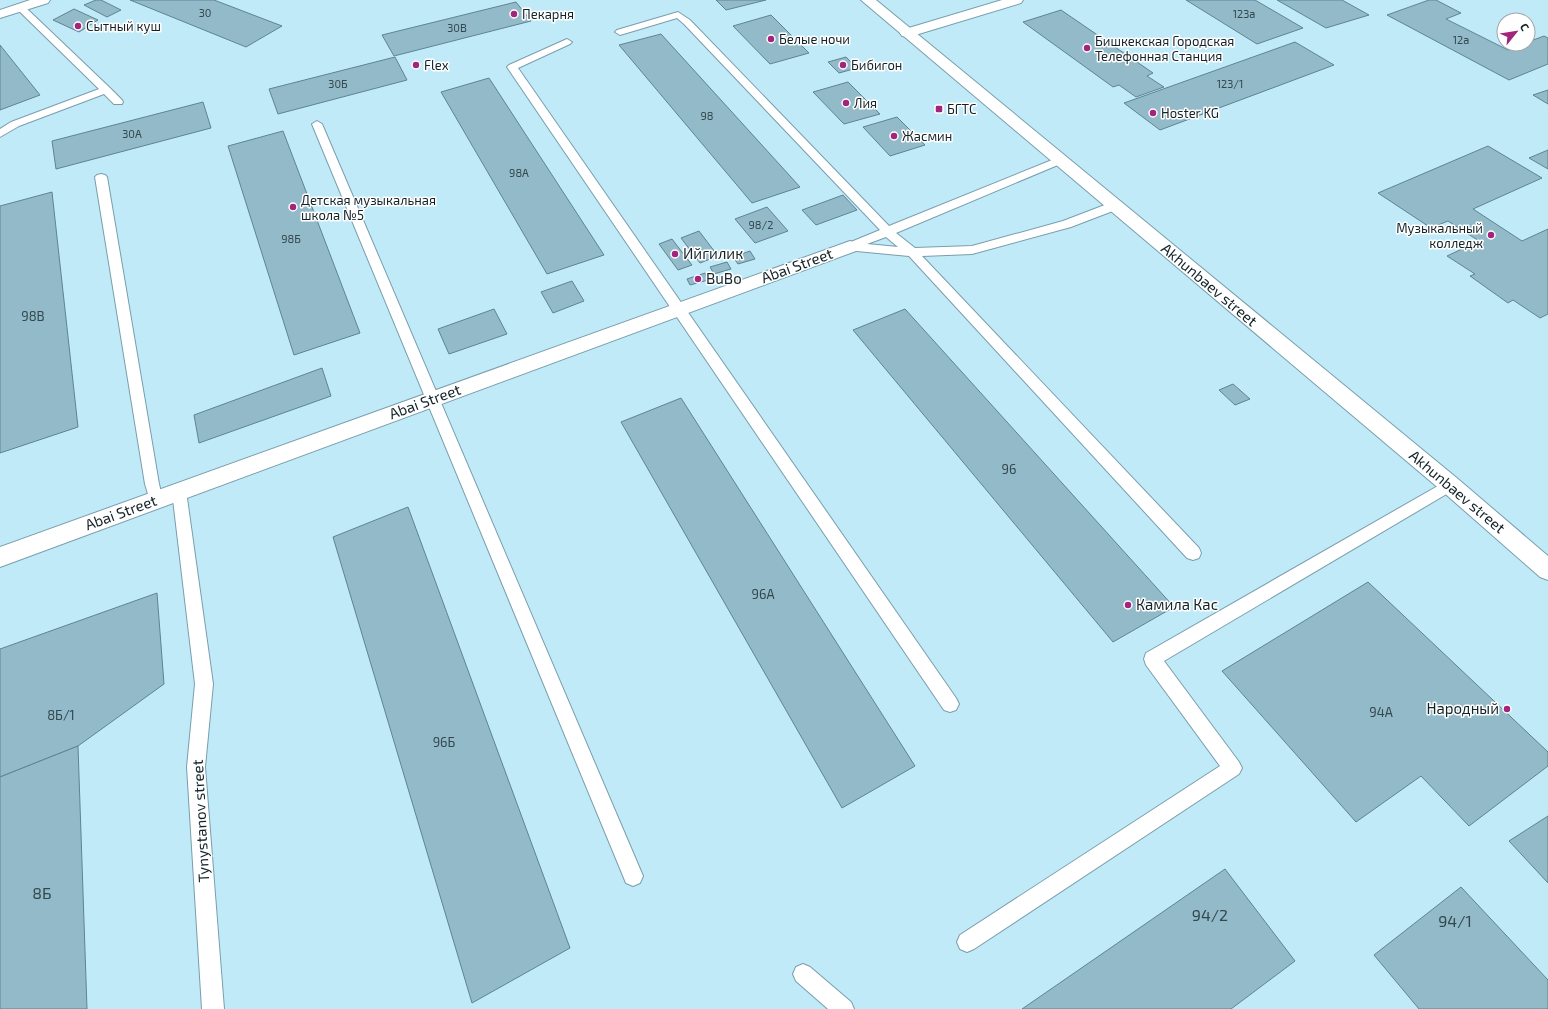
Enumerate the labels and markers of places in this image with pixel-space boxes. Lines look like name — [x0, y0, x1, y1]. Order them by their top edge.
place label: Пекарня — [522, 6, 574, 22]
marker: Пекарня — [509, 9, 519, 19]
place label: Сытный куш — [86, 18, 161, 34]
marker: Сытный куш — [73, 21, 83, 31]
place label: Белые ночи — [779, 31, 850, 47]
place label: Бишкекская Городская Телефонная Станция — [1095, 33, 1234, 64]
marker: Белые ночи — [766, 34, 776, 44]
marker: Бишкекская Городская Телефонная Станция — [1082, 43, 1092, 53]
place label: Flex — [424, 57, 449, 73]
place label: Бибигон — [851, 57, 902, 73]
marker: Flex — [411, 60, 421, 70]
marker: Бибигон — [838, 60, 848, 70]
place label: Лия — [854, 95, 877, 111]
marker: Лия — [841, 98, 851, 108]
place label: БГТС — [947, 101, 976, 117]
marker: БГТС — [934, 104, 944, 114]
place label: Hoster KG — [1161, 105, 1219, 121]
marker: Hoster KG — [1148, 108, 1158, 118]
place label: Жасмин — [902, 128, 952, 144]
marker: Жасмин — [889, 131, 899, 141]
place label: Детская музыкальная школа №5 — [301, 192, 436, 223]
marker: Детская музыкальная школа №5 — [288, 202, 298, 212]
place label: Музыкальный колледж — [1396, 220, 1483, 251]
marker: Музыкальный колледж — [1486, 230, 1496, 240]
place label: Ийгилик — [683, 244, 743, 262]
marker: Ийгилик — [670, 249, 680, 259]
place label: BuBo — [706, 269, 742, 287]
marker: BuBo — [693, 274, 703, 284]
place label: Камила Кас — [1136, 595, 1218, 613]
marker: Камила Кас — [1123, 600, 1133, 610]
place label: Народный — [1426, 699, 1499, 717]
marker: Народный — [1502, 704, 1512, 714]

